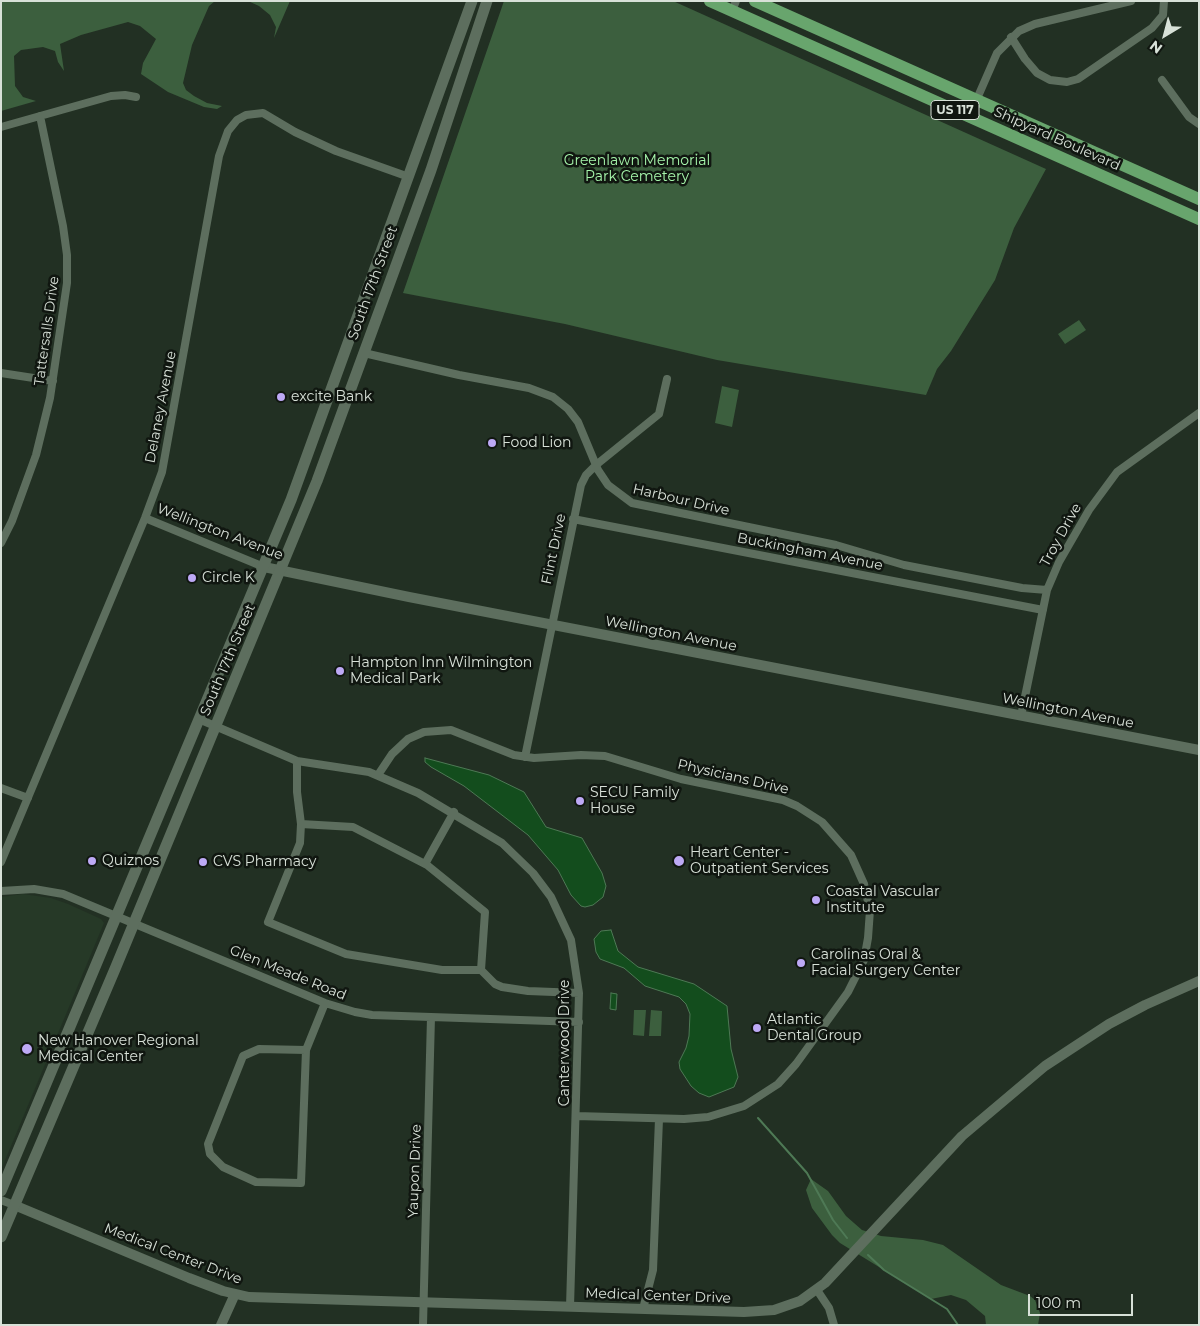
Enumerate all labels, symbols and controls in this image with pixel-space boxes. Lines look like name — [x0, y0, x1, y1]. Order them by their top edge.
north arrow — [1140, 10, 1190, 60]
text: N — [1146, 36, 1166, 58]
road number: US 117 — [931, 100, 979, 120]
street label: Shipyard Boulevard — [991, 104, 1123, 174]
park label: Greenlawn Memorial Park Cemetery — [564, 153, 710, 186]
street label: South 17th Street — [345, 224, 401, 342]
street label: Tattersalls Drive — [31, 275, 63, 387]
street label: Delaney Avenue — [142, 349, 180, 465]
place label: excite Bank — [291, 389, 372, 405]
marker: excite Bank — [275, 391, 287, 403]
place label: Food Lion — [502, 435, 572, 451]
marker: Food Lion — [486, 437, 498, 449]
street label: Harbour Drive — [631, 481, 731, 519]
street label: Wellington Avenue — [155, 500, 285, 564]
street label: Troy Drive — [1037, 500, 1085, 570]
street label: Flint Drive — [538, 512, 570, 586]
street label: Buckingham Avenue — [736, 530, 884, 574]
place label: Circle K — [202, 570, 255, 586]
marker: Circle K — [186, 572, 198, 584]
street label: South 17th Street — [197, 602, 259, 718]
street label: Wellington Avenue — [604, 613, 738, 655]
place label: Hampton Inn Wilmington Medical Park — [350, 655, 532, 688]
marker: Hampton Inn Wilmington Medical Park — [334, 665, 346, 677]
street label: Wellington Avenue — [1001, 690, 1135, 732]
street label: Physicians Drive — [676, 756, 790, 798]
place label: SECU Family House — [590, 785, 679, 818]
marker: SECU Family House — [574, 795, 586, 807]
place label: Heart Center - Outpatient Services — [690, 845, 829, 878]
place label: Quiznos — [102, 853, 159, 869]
place label: CVS Pharmacy — [213, 854, 316, 870]
marker: Heart Center - Outpatient Services — [672, 854, 686, 868]
marker: Quiznos — [86, 855, 98, 867]
marker: CVS Pharmacy — [197, 856, 209, 868]
place label: Coastal Vascular Institute — [826, 884, 940, 916]
marker: Coastal Vascular Institute — [810, 894, 822, 906]
street label: Glen Meade Road — [227, 942, 349, 1004]
place label: Carolinas Oral & Facial Surgery Center — [811, 947, 960, 980]
marker: Carolinas Oral & Facial Surgery Center — [795, 957, 807, 969]
street label: Canterwood Drive — [557, 980, 573, 1106]
place label: Atlantic Dental Group — [767, 1012, 862, 1044]
marker: Atlantic Dental Group — [751, 1022, 763, 1034]
place label: New Hanover Regional Medical Center — [38, 1033, 199, 1066]
marker: New Hanover Regional Medical Center — [20, 1042, 34, 1056]
street label: Yaupon Drive — [405, 1124, 425, 1218]
street label: Medical Center Drive — [102, 1220, 244, 1288]
scale bar — [1030, 1284, 1135, 1316]
street label: Medical Center Drive — [585, 1285, 731, 1307]
text: 100 m — [1036, 1293, 1081, 1312]

